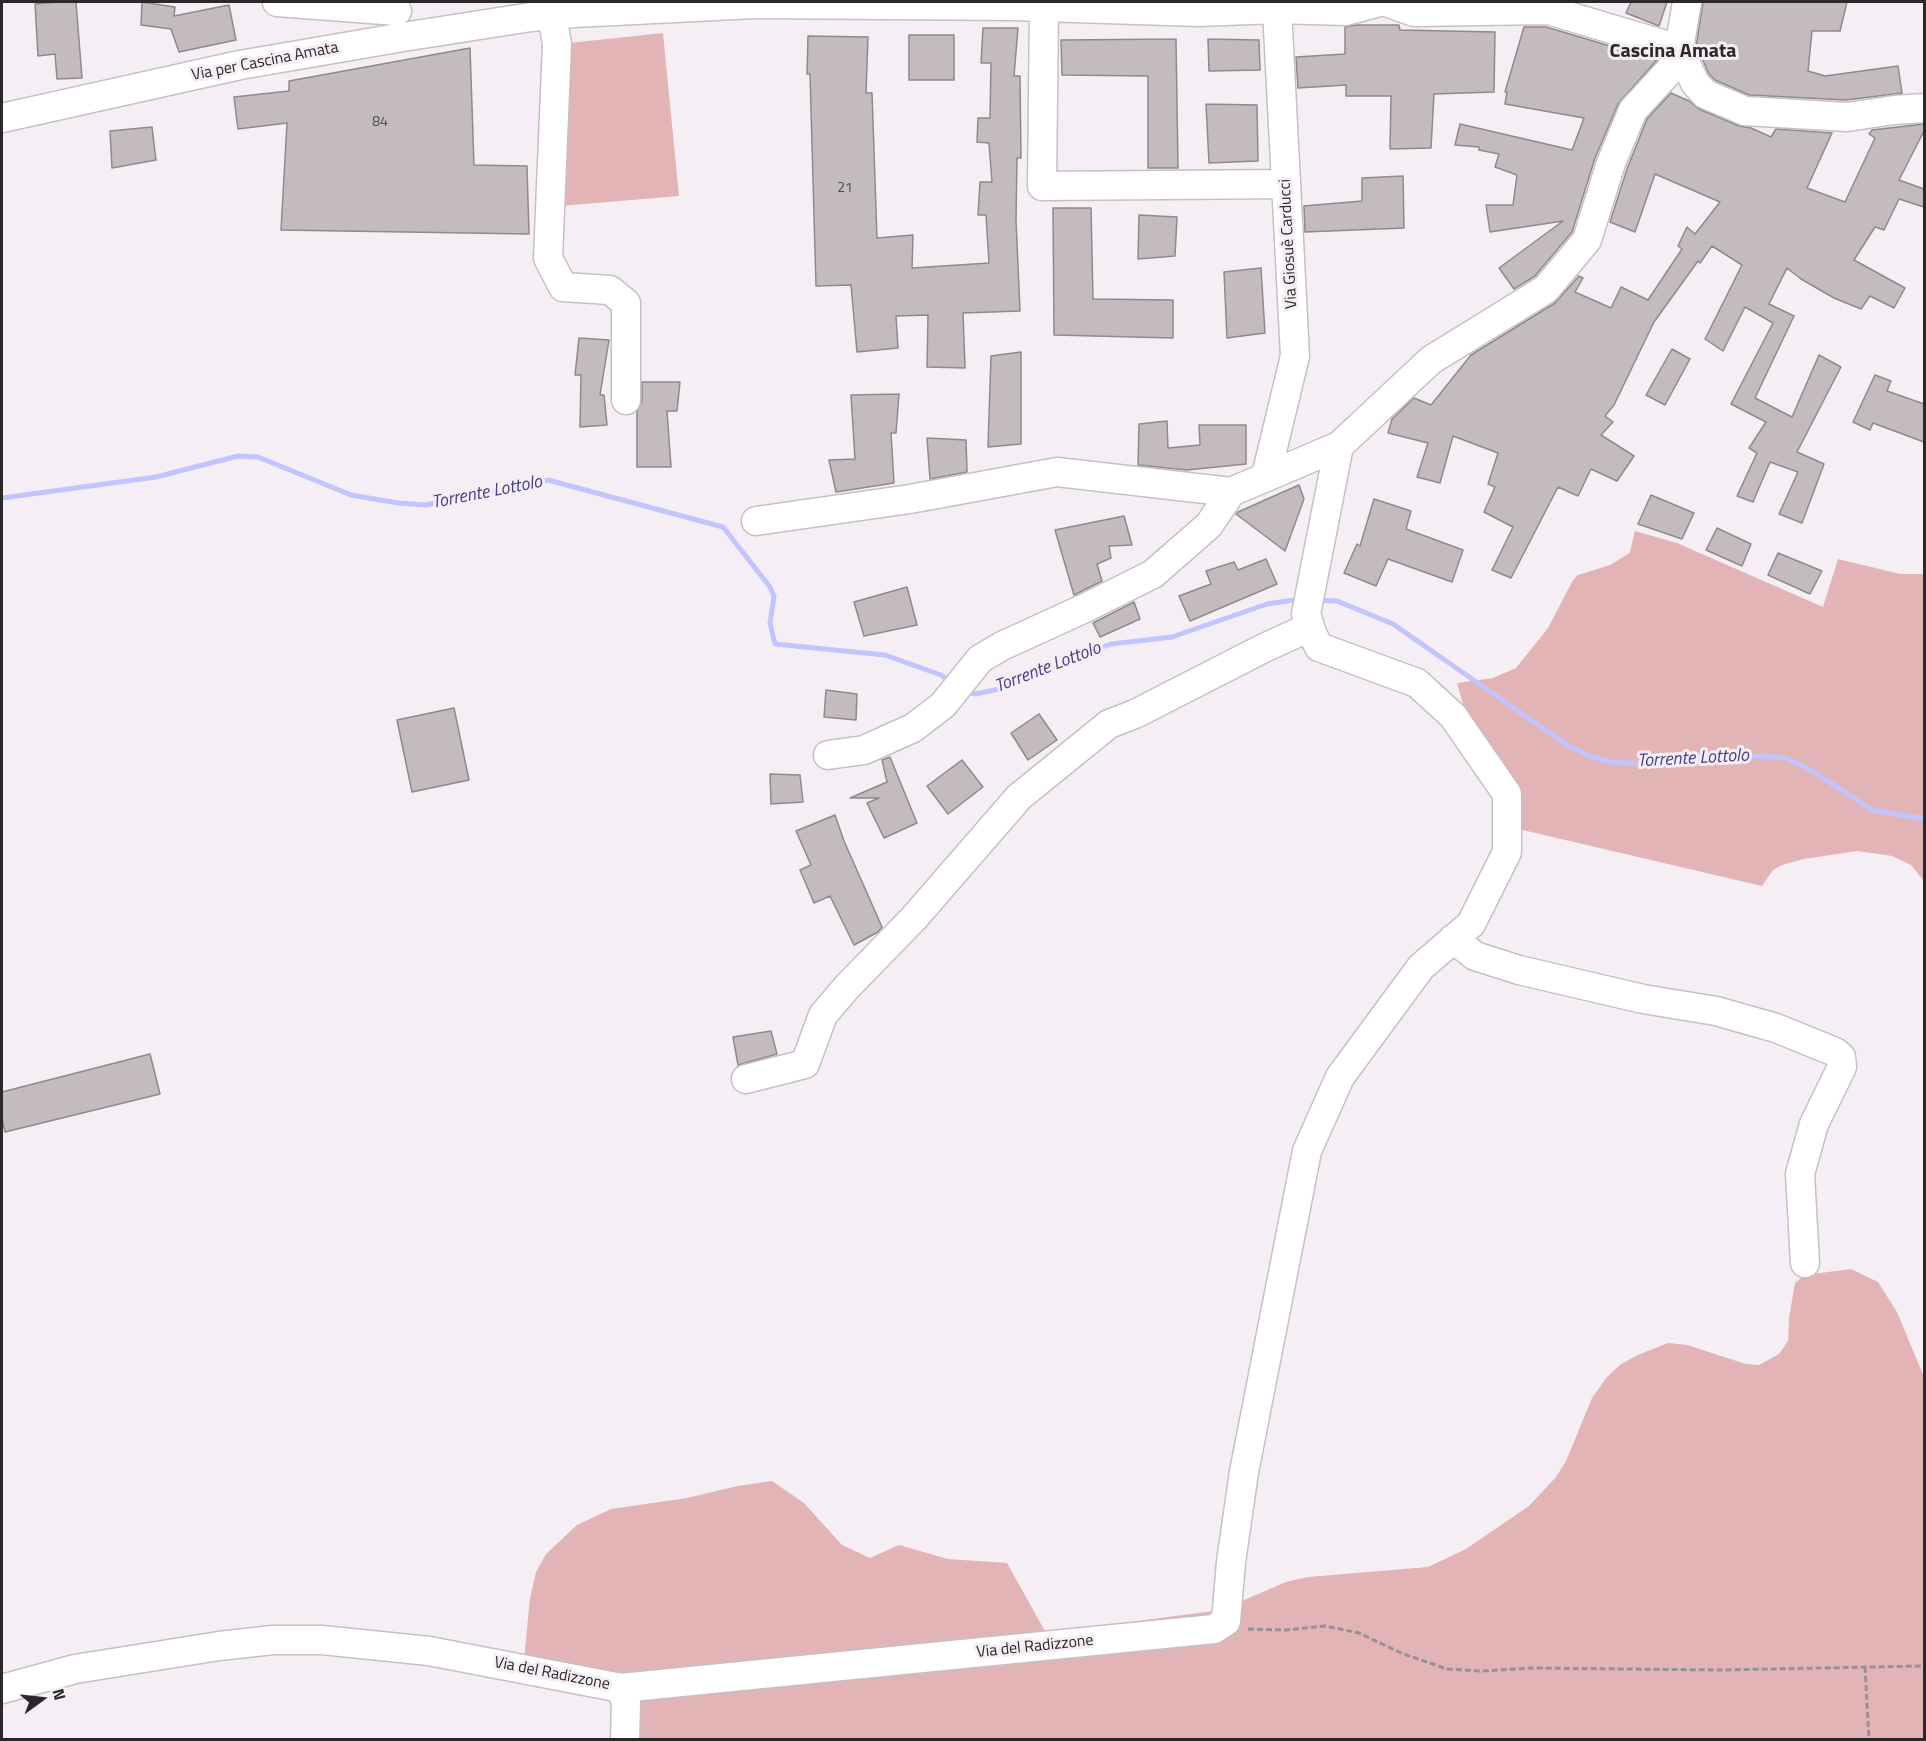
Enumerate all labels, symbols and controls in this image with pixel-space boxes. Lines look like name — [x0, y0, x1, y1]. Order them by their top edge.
street label: Via per Cascina Amata — [190, 38, 340, 86]
district label: Cascina Amata — [1610, 40, 1736, 64]
house number: 84 — [372, 115, 388, 131]
street label: Via Giosuè Carducci — [1276, 179, 1302, 309]
house number: 21 — [837, 181, 853, 197]
water label: Torrente Lottolo — [430, 472, 544, 514]
water label: Torrente Lottolo — [992, 638, 1104, 698]
water label: Torrente Lottolo — [1637, 745, 1749, 773]
street label: Via del Radizzone — [976, 1631, 1094, 1663]
street label: Via del Radizzone — [492, 1653, 612, 1695]
north arrow — [12, 1669, 72, 1729]
text: N — [46, 1686, 72, 1703]

